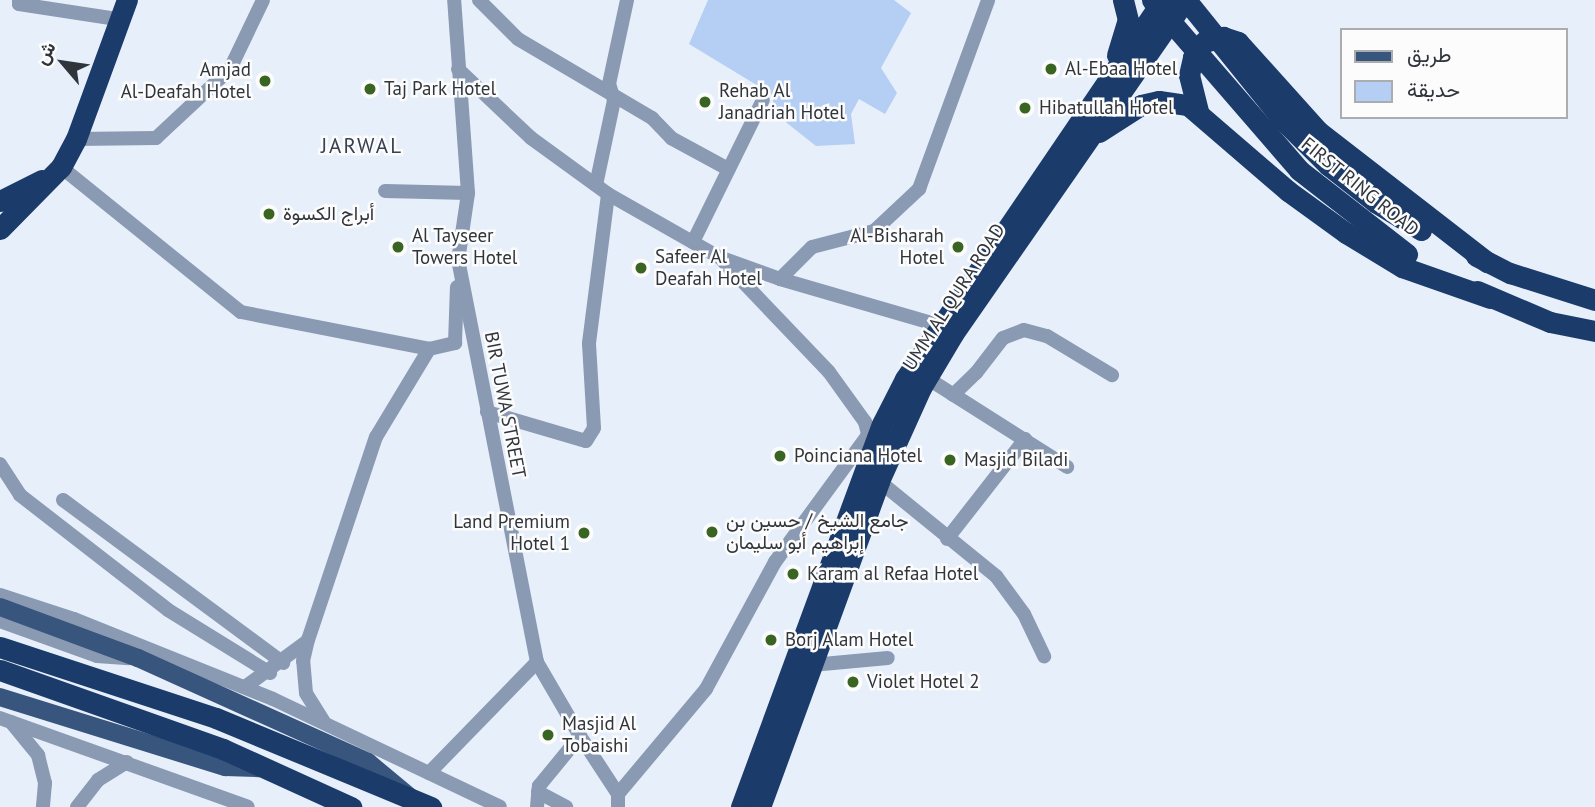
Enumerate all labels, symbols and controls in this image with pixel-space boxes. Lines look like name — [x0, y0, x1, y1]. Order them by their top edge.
north arrow — [28, 28, 98, 98]
legend — [1340, 28, 1567, 119]
text: ش — [29, 37, 61, 69]
text: طريق — [1407, 41, 1452, 68]
place label: Al-Ebaa Hotel — [1065, 58, 1177, 80]
place label: Amjad Al-Deafah Hotel — [121, 59, 251, 103]
marker: Al-Ebaa Hotel — [1043, 61, 1059, 77]
marker: Amjad Al-Deafah Hotel — [257, 73, 273, 89]
text: حديقة — [1407, 76, 1460, 103]
place label: Taj Park Hotel — [384, 78, 497, 100]
place label: Rehab Al Janadriah Hotel — [719, 80, 845, 124]
marker: Taj Park Hotel — [362, 81, 378, 97]
marker: Rehab Al Janadriah Hotel — [697, 94, 713, 110]
place label: Hibatullah Hotel — [1039, 97, 1174, 119]
marker: Hibatullah Hotel — [1017, 100, 1033, 116]
street label: FIRST RING ROAD — [1296, 132, 1424, 242]
district label: JARWAL — [322, 133, 402, 159]
place label: أبراج الكسوة — [283, 203, 374, 225]
marker: أبراج الكسوة — [261, 206, 277, 222]
street label: UMM AL QURA ROAD — [897, 218, 1011, 376]
place label: Al Tayseer Towers Hotel — [412, 225, 517, 269]
place label: Al-Bisharah Hotel — [850, 225, 944, 269]
marker: Al Tayseer Towers Hotel — [390, 239, 406, 255]
marker: Al-Bisharah Hotel — [950, 239, 966, 255]
place label: Safeer Al Deafah Hotel — [655, 246, 762, 290]
marker: Safeer Al Deafah Hotel — [633, 260, 649, 276]
street label: BIR TUWA STREET — [479, 329, 531, 481]
place label: Poinciana Hotel — [794, 445, 922, 467]
marker: Poinciana Hotel — [772, 448, 788, 464]
place label: Masjid Biladi — [964, 449, 1068, 471]
marker: Masjid Biladi — [942, 452, 958, 468]
place label: جامع الشيخ / حسين بن إبراهيم أبو سليمان — [726, 510, 908, 554]
place label: Land Premium Hotel 1 — [453, 511, 570, 555]
marker: جامع الشيخ / حسين بن إبراهيم أبو سليمان — [704, 524, 720, 540]
marker: Land Premium Hotel 1 — [576, 525, 592, 541]
place label: Karam al Refaa Hotel — [807, 563, 978, 585]
marker: Karam al Refaa Hotel — [785, 566, 801, 582]
place label: Borj Alam Hotel — [785, 629, 914, 651]
marker: Borj Alam Hotel — [763, 632, 779, 648]
place label: Violet Hotel 2 — [867, 671, 980, 693]
marker: Violet Hotel 2 — [845, 674, 861, 690]
place label: Masjid Al Tobaishi — [562, 713, 637, 757]
marker: Masjid Al Tobaishi — [540, 727, 556, 743]

